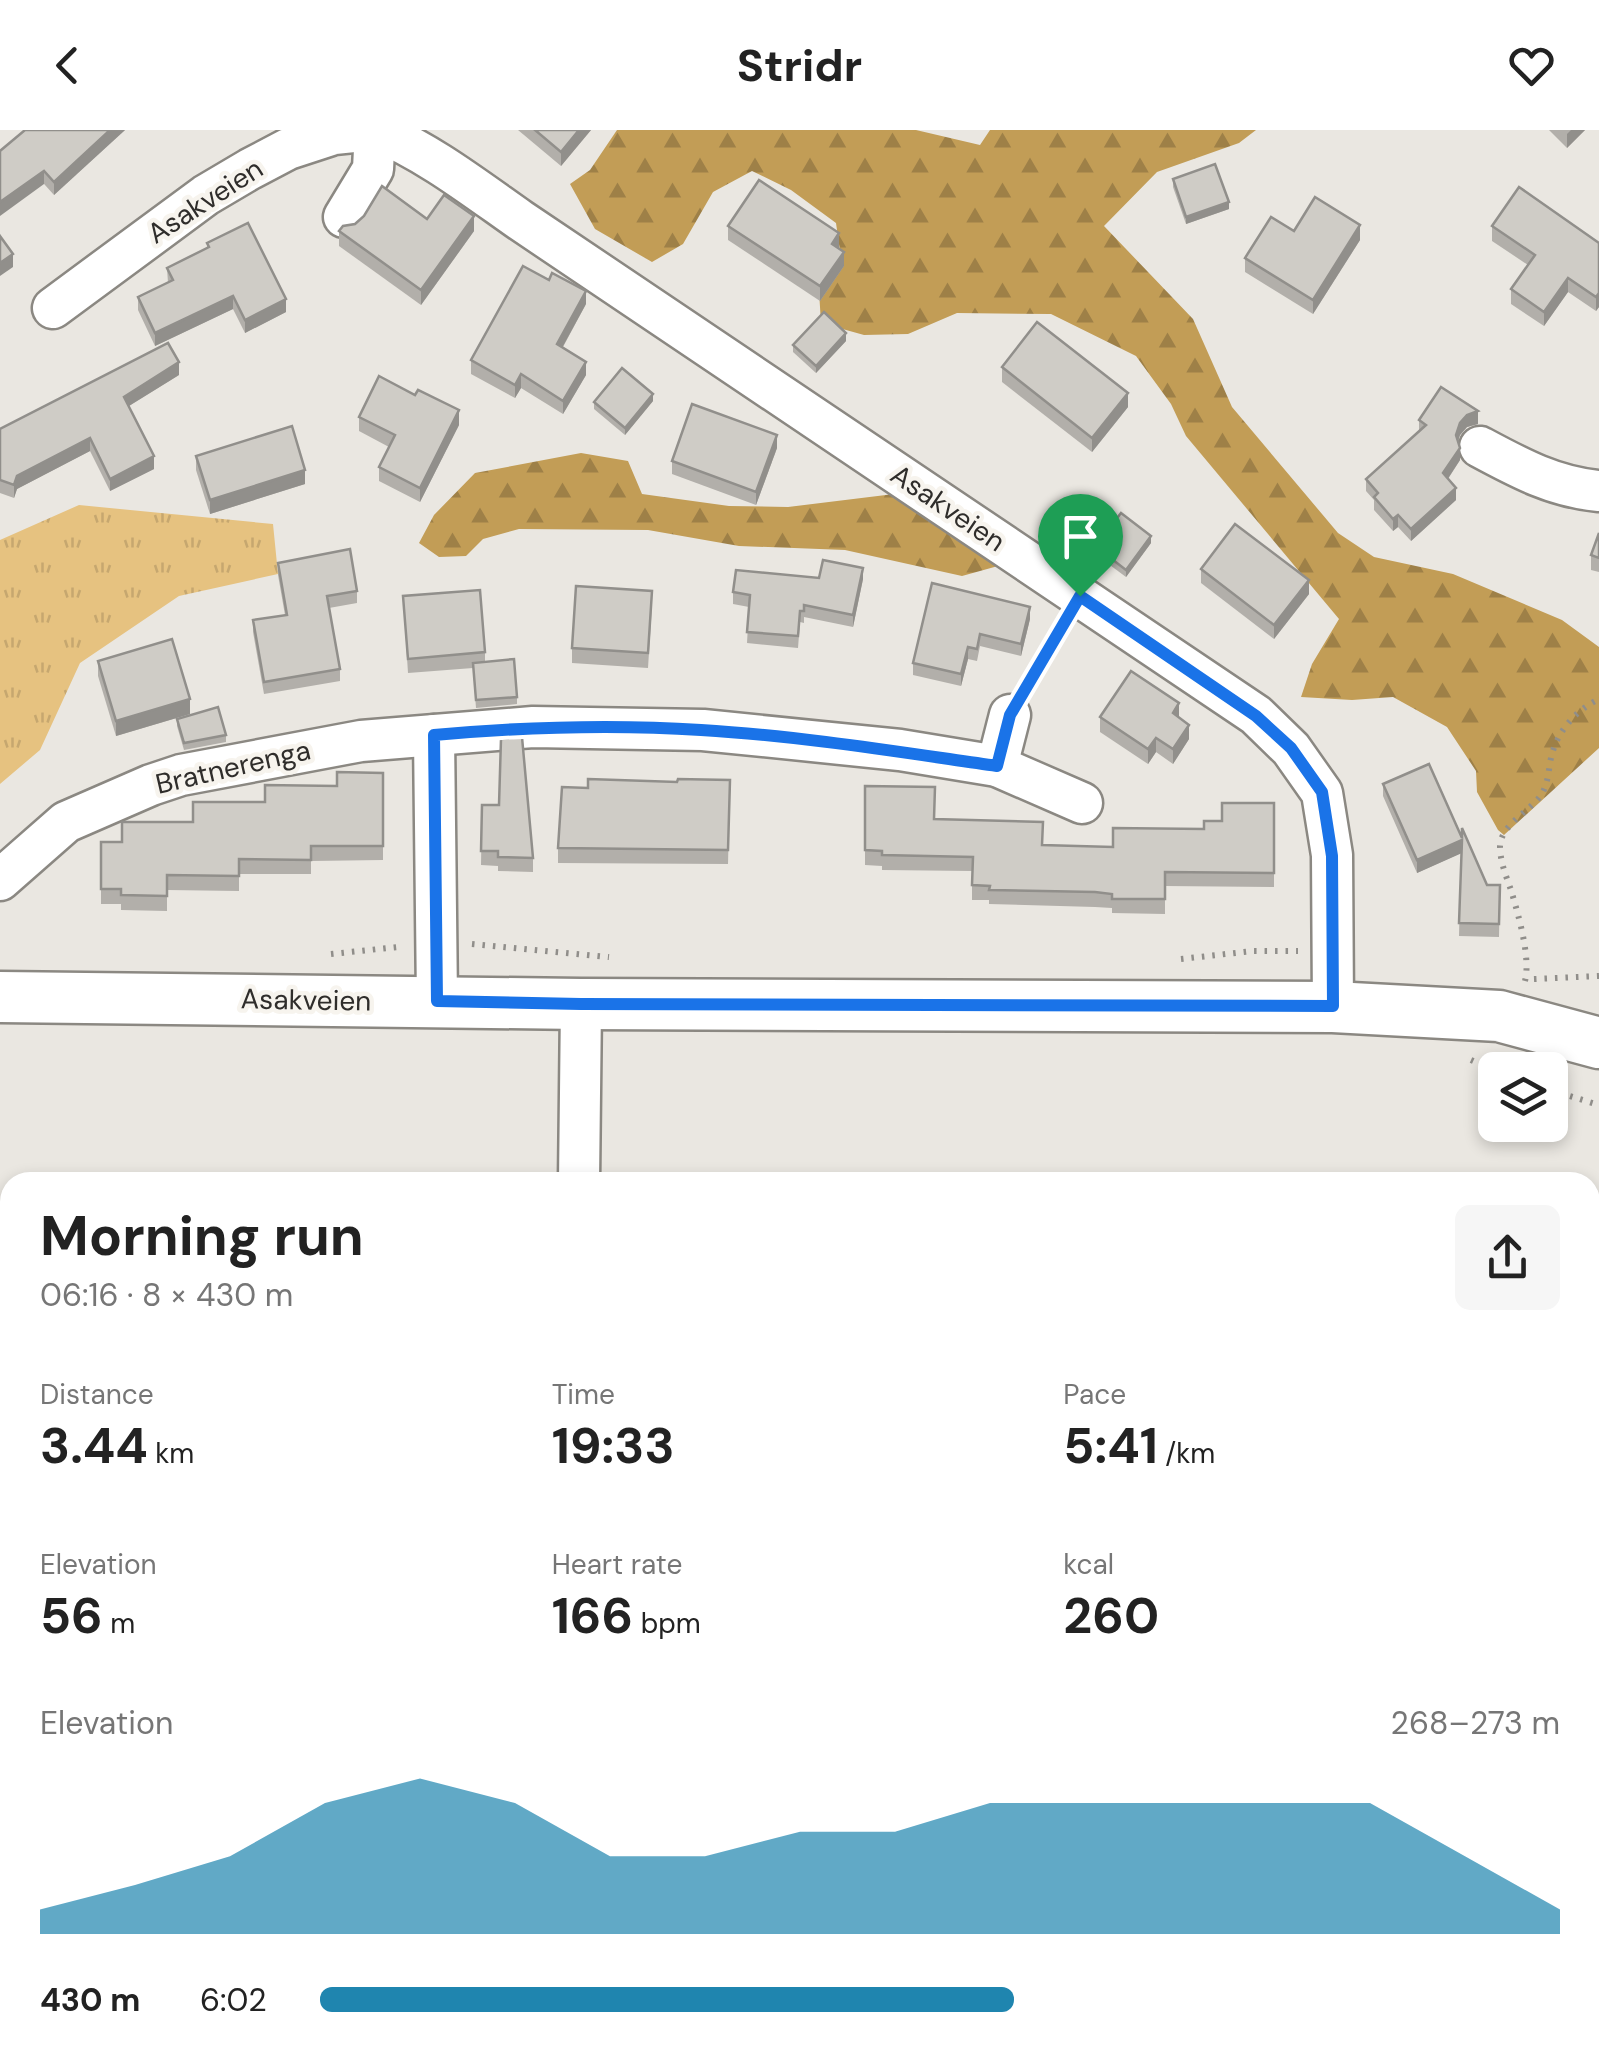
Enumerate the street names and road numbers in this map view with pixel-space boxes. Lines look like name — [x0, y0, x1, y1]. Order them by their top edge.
street label: Asakveien — [140, 150, 270, 252]
street label: Asakveien — [883, 456, 1013, 560]
street label: Bratnerenga — [152, 731, 314, 803]
street label: Asakveien — [240, 980, 372, 1020]

